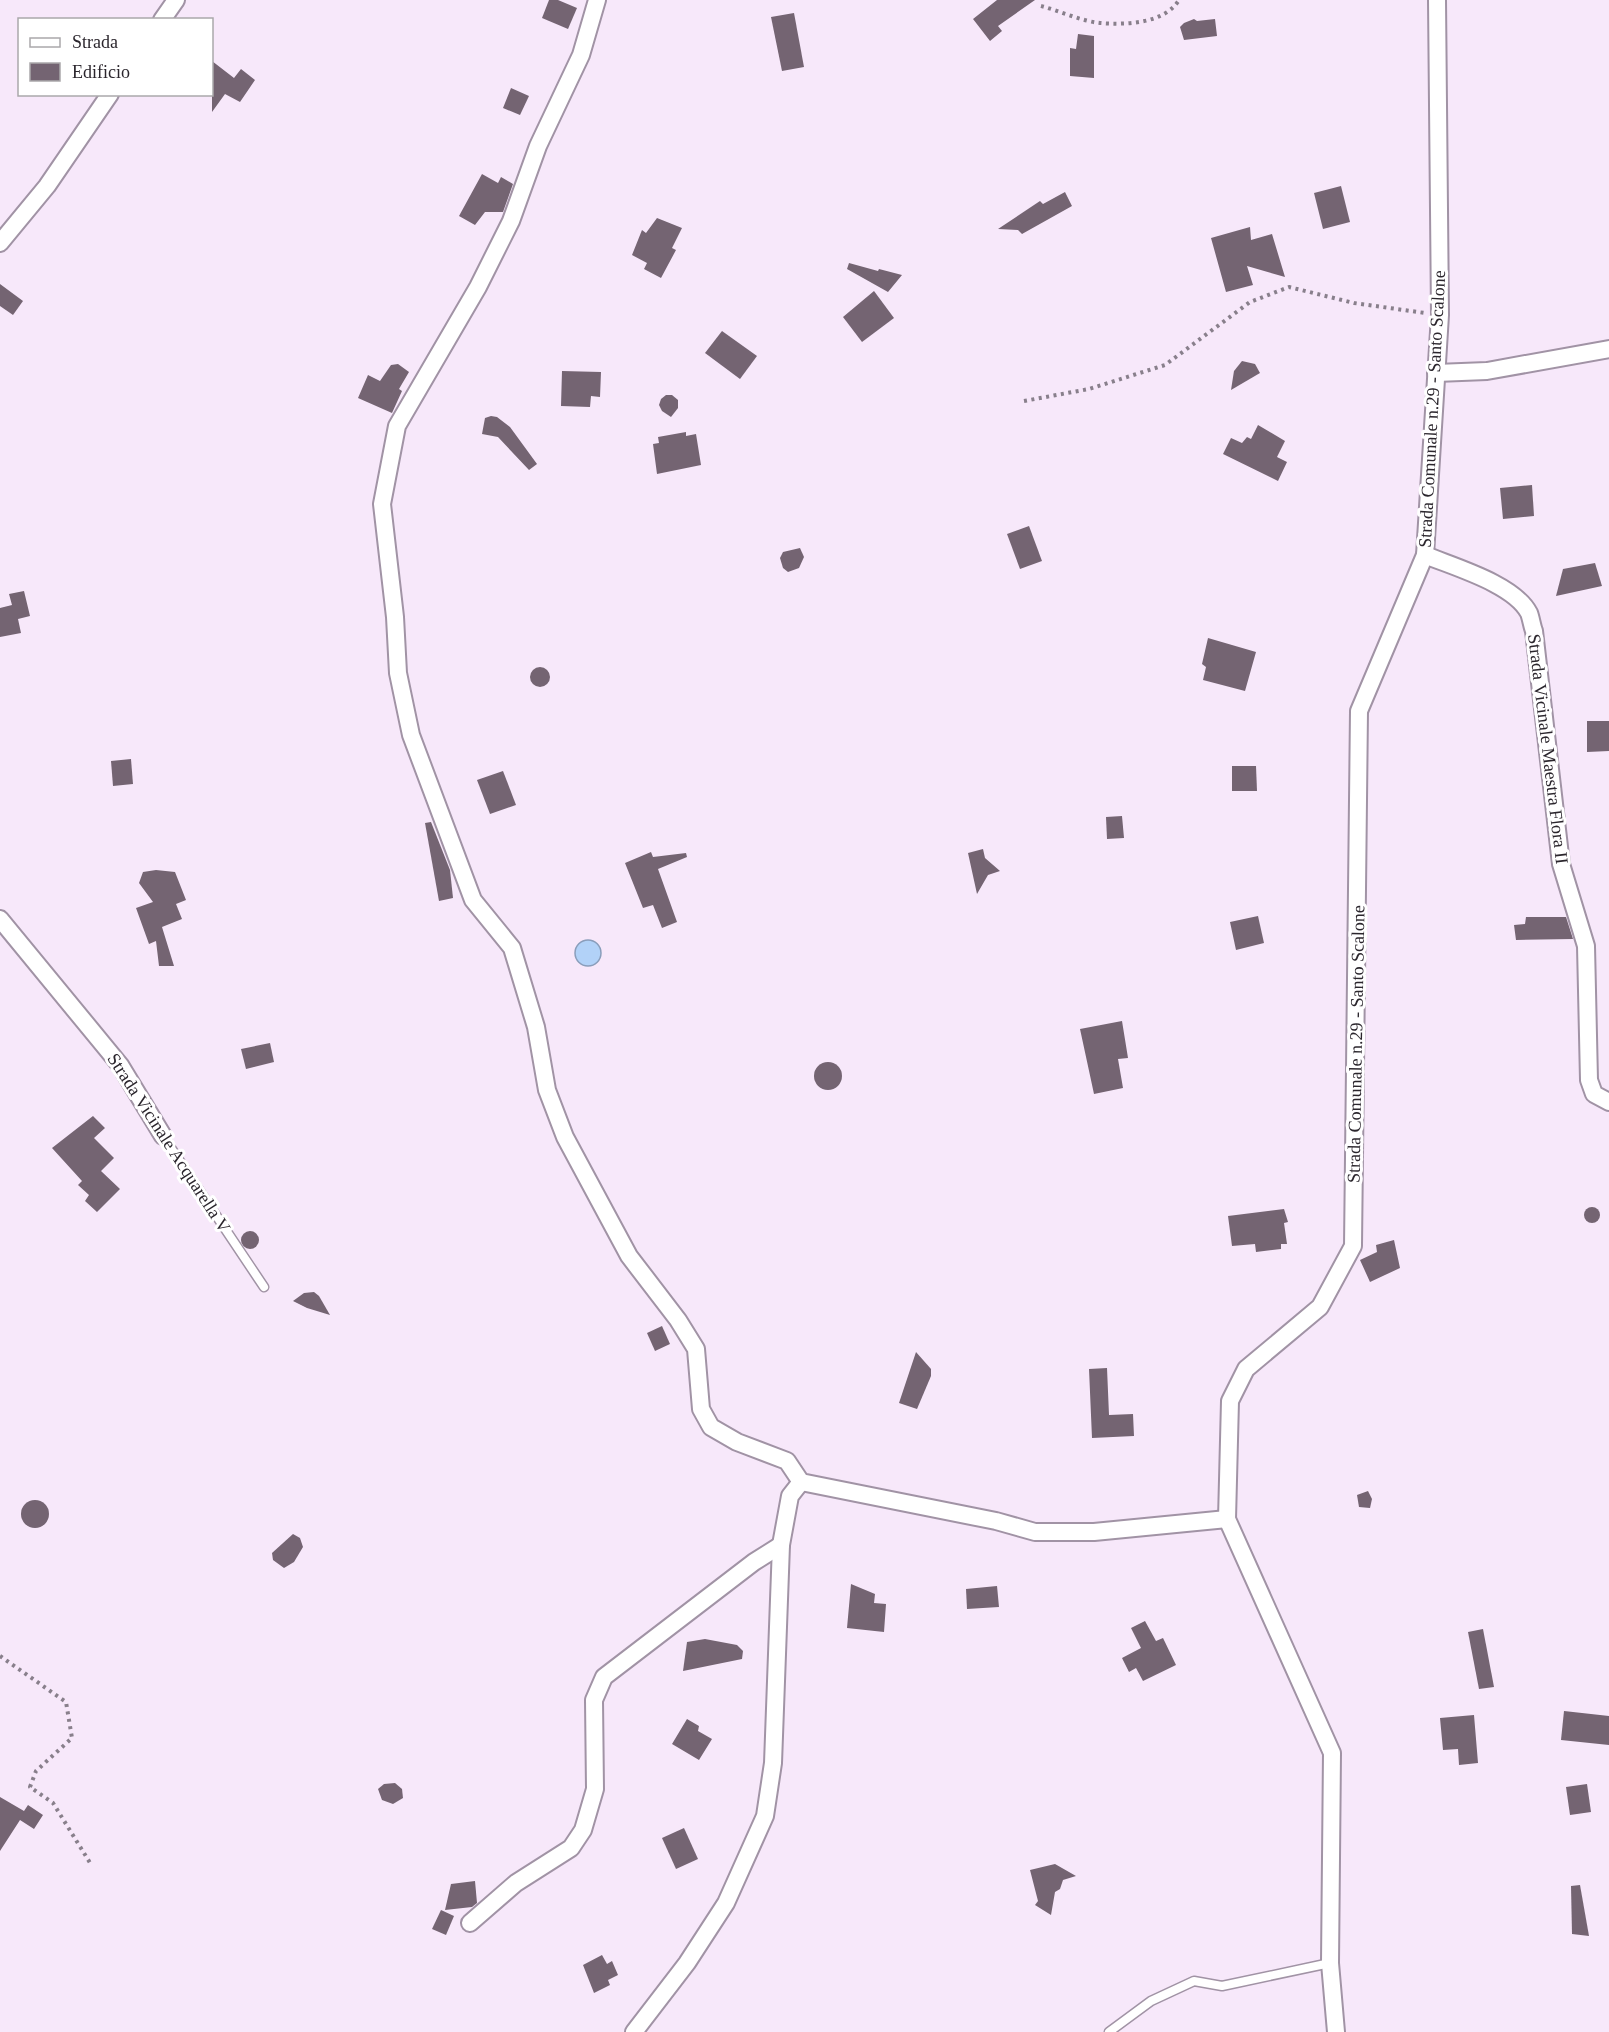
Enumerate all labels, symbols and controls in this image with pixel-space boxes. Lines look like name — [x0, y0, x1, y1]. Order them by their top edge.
legend — [18, 18, 213, 96]
text: Strada — [72, 32, 118, 52]
text: Edificio — [72, 62, 130, 82]
street label: Strada Comunale n.29 - Santo Scalone — [1415, 270, 1449, 548]
street label: Strada Vicinale Maestra Flora II — [1524, 633, 1572, 865]
street label: Strada Comunale n.29 - Santo Scalone — [1344, 905, 1368, 1183]
street label: Strada Vicinale Acquarella V — [104, 1050, 234, 1236]

